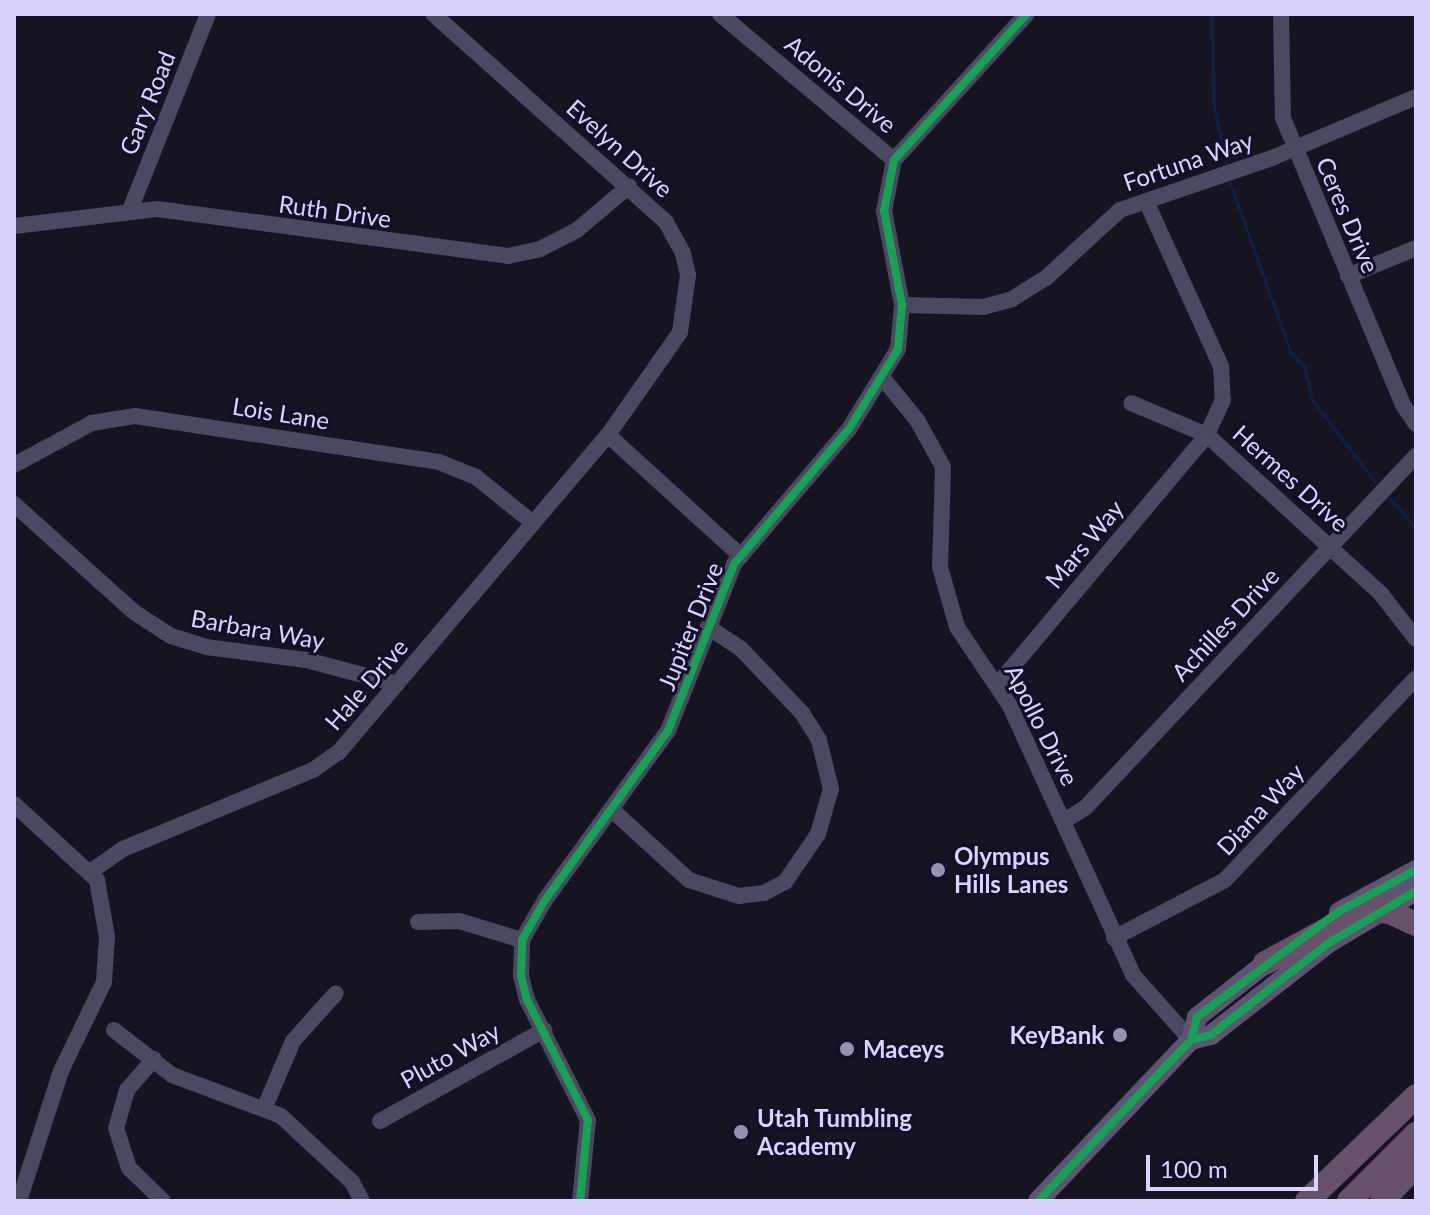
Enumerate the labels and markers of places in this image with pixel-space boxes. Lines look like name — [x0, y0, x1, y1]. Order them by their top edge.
place label: Olympus Hills Lanes — [954, 842, 1068, 898]
marker: Olympus Hills Lanes — [929, 861, 947, 879]
place label: KeyBank — [1009, 1021, 1104, 1049]
marker: KeyBank — [1111, 1026, 1129, 1044]
place label: Maceys — [863, 1035, 944, 1063]
marker: Maceys — [838, 1040, 856, 1058]
place label: Utah Tumbling Academy — [757, 1104, 913, 1160]
marker: Utah Tumbling Academy — [732, 1123, 750, 1141]

